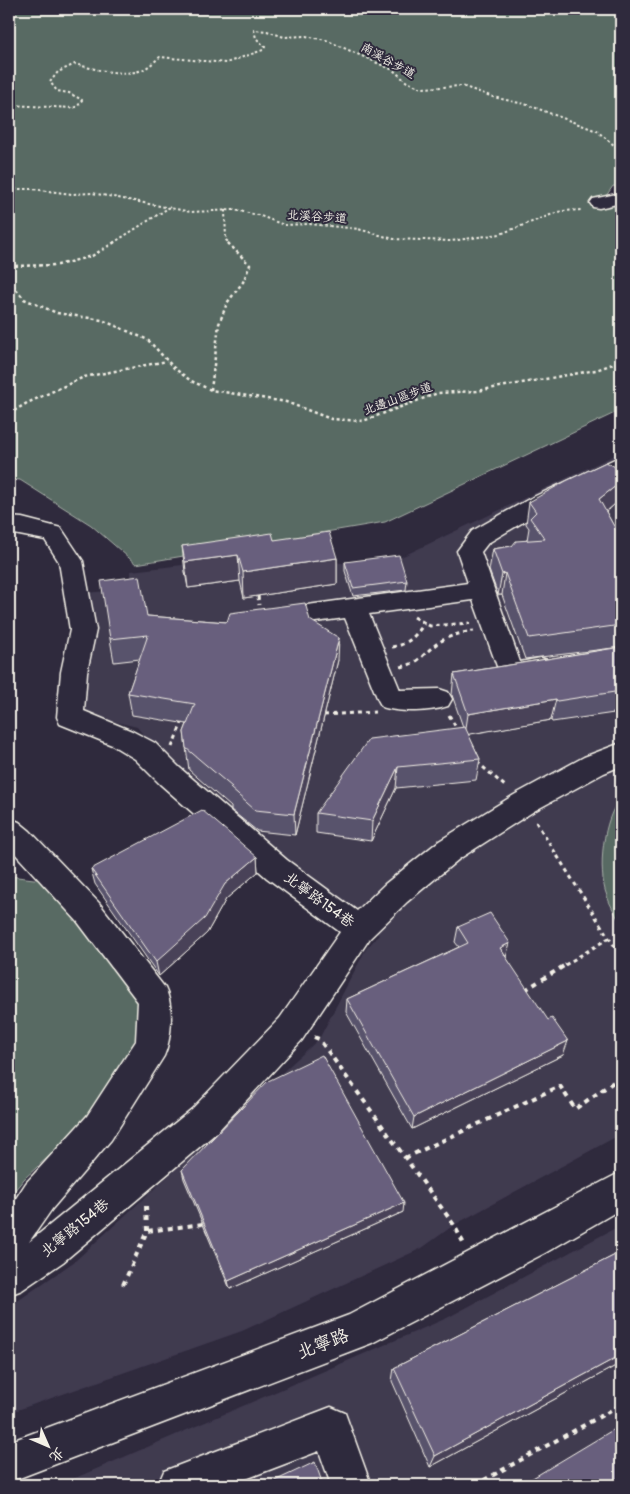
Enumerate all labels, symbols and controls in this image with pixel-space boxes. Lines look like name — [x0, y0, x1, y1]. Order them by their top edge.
street label: 南溪谷步道 — [358, 40, 418, 82]
street label: 北溪谷步道 — [287, 207, 347, 227]
street label: 北邊山區步道 — [362, 380, 434, 418]
street label: 北寧路154巷 — [280, 868, 358, 932]
street label: 北寧路154巷 — [37, 1195, 113, 1261]
street label: 北寧路 — [294, 1324, 352, 1364]
north arrow — [22, 1422, 72, 1472]
text: 北 — [46, 1444, 68, 1466]

